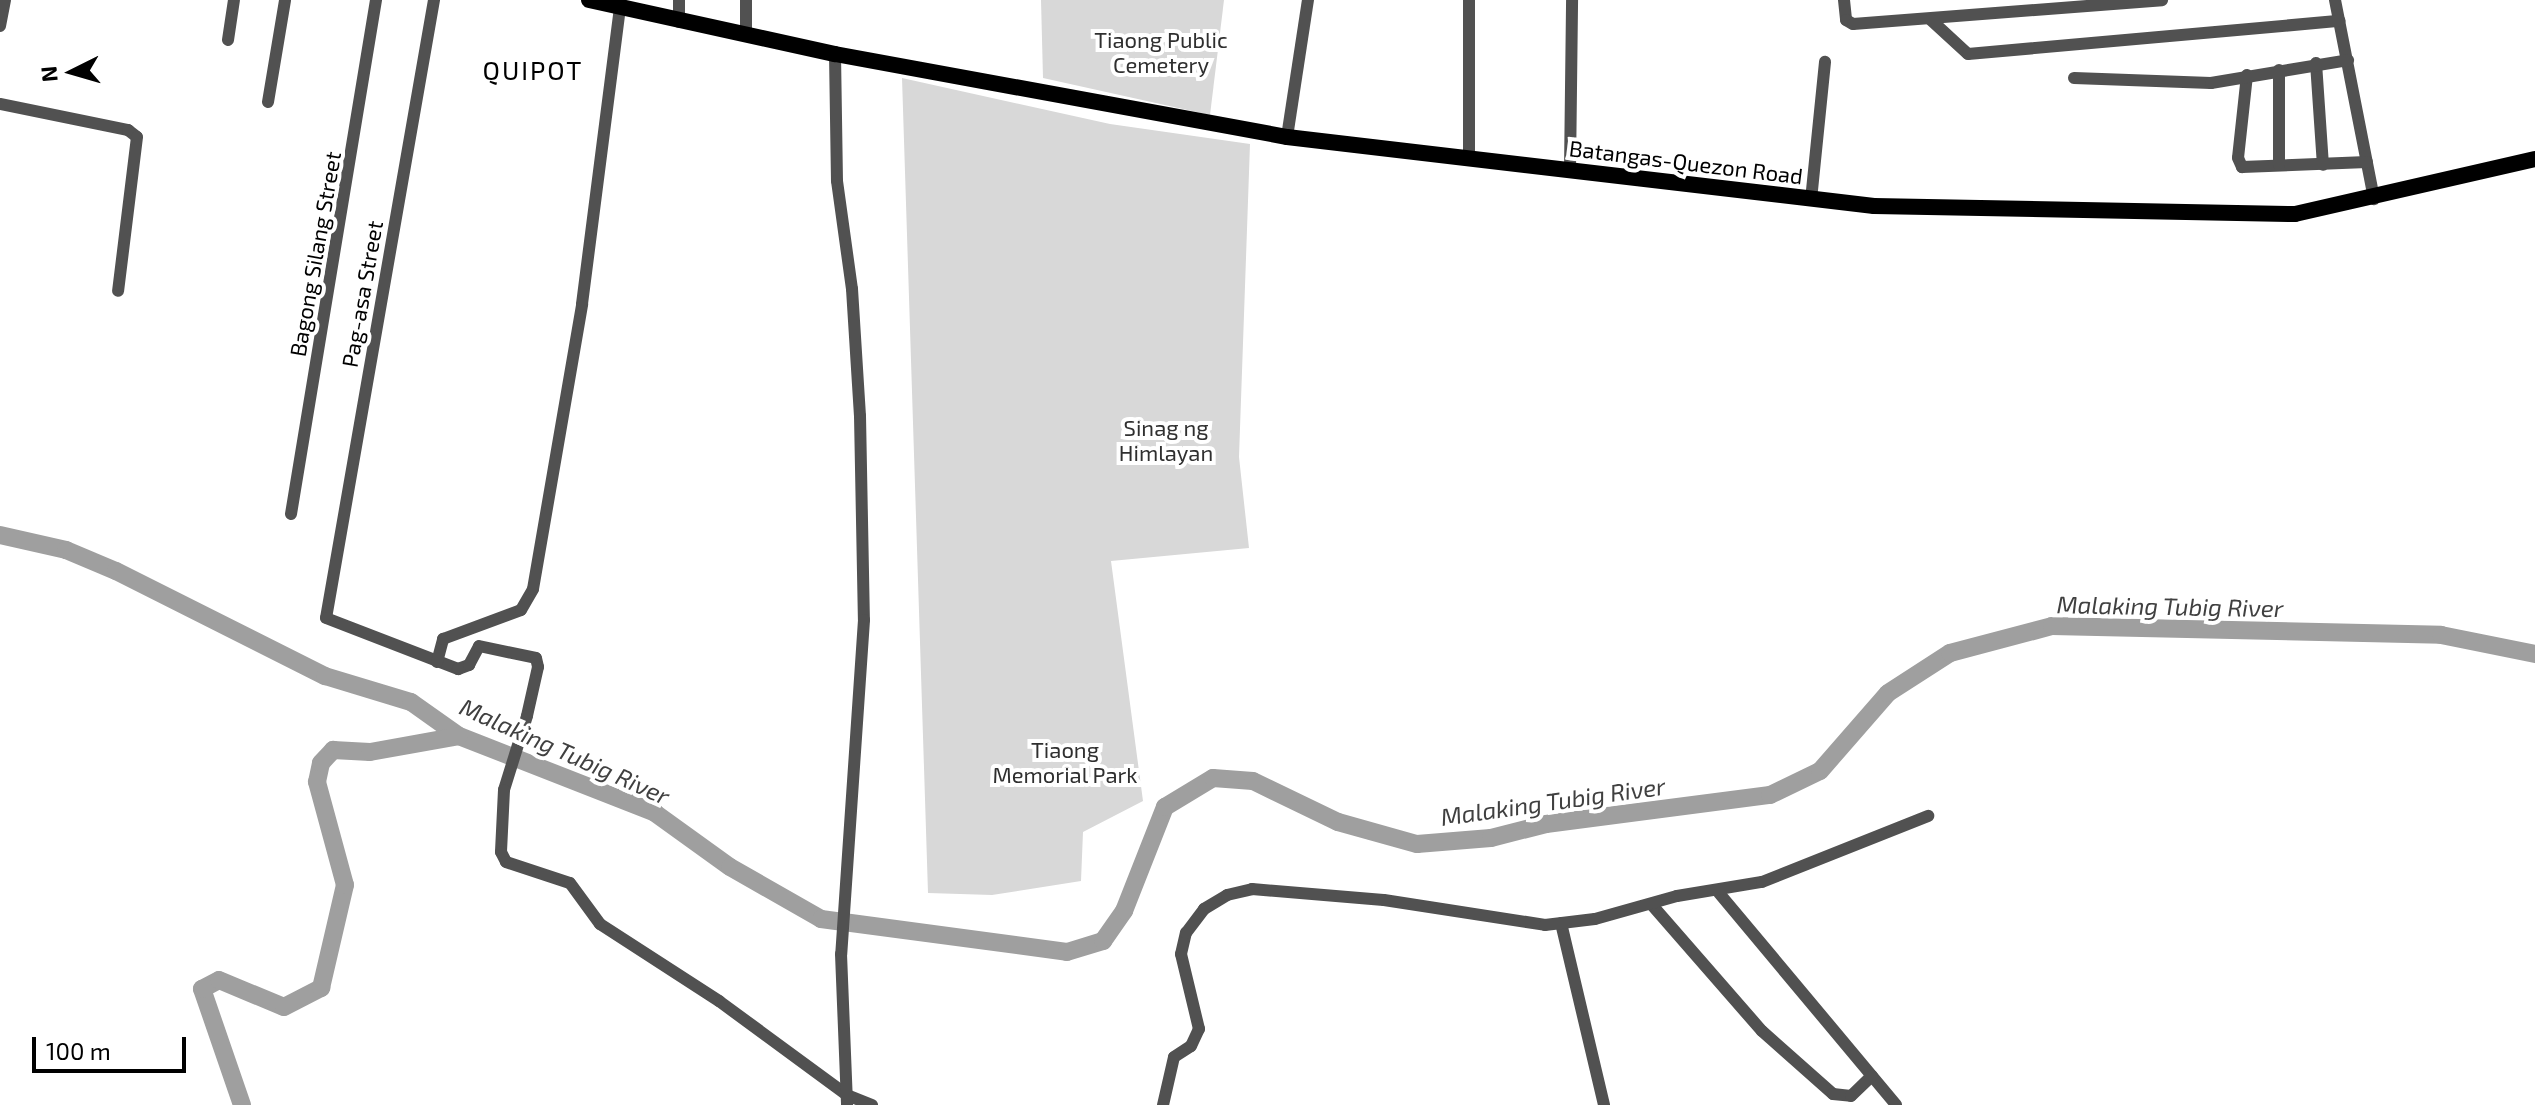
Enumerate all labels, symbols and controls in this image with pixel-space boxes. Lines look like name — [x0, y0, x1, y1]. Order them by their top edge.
park label: Tiaong Public Cemetery — [1094, 26, 1228, 78]
north arrow — [32, 32, 112, 112]
district label: QUIPOT — [483, 54, 583, 86]
text: N — [34, 65, 62, 83]
street label: Batangas-Quezon Road — [1568, 135, 1804, 189]
street label: Bagong Silang Street — [284, 149, 346, 359]
street label: Pag-asa Street — [336, 219, 388, 369]
park label: Sinag ng Himlayan — [1119, 414, 1213, 466]
water label: Malaking Tubig River — [2056, 590, 2284, 622]
water label: Malaking Tubig River — [455, 692, 675, 810]
park label: Tiaong Memorial Park — [992, 736, 1138, 788]
water label: Malaking Tubig River — [1438, 771, 1668, 831]
scale bar — [36, 1021, 190, 1071]
text: 100 m — [46, 1036, 111, 1065]

